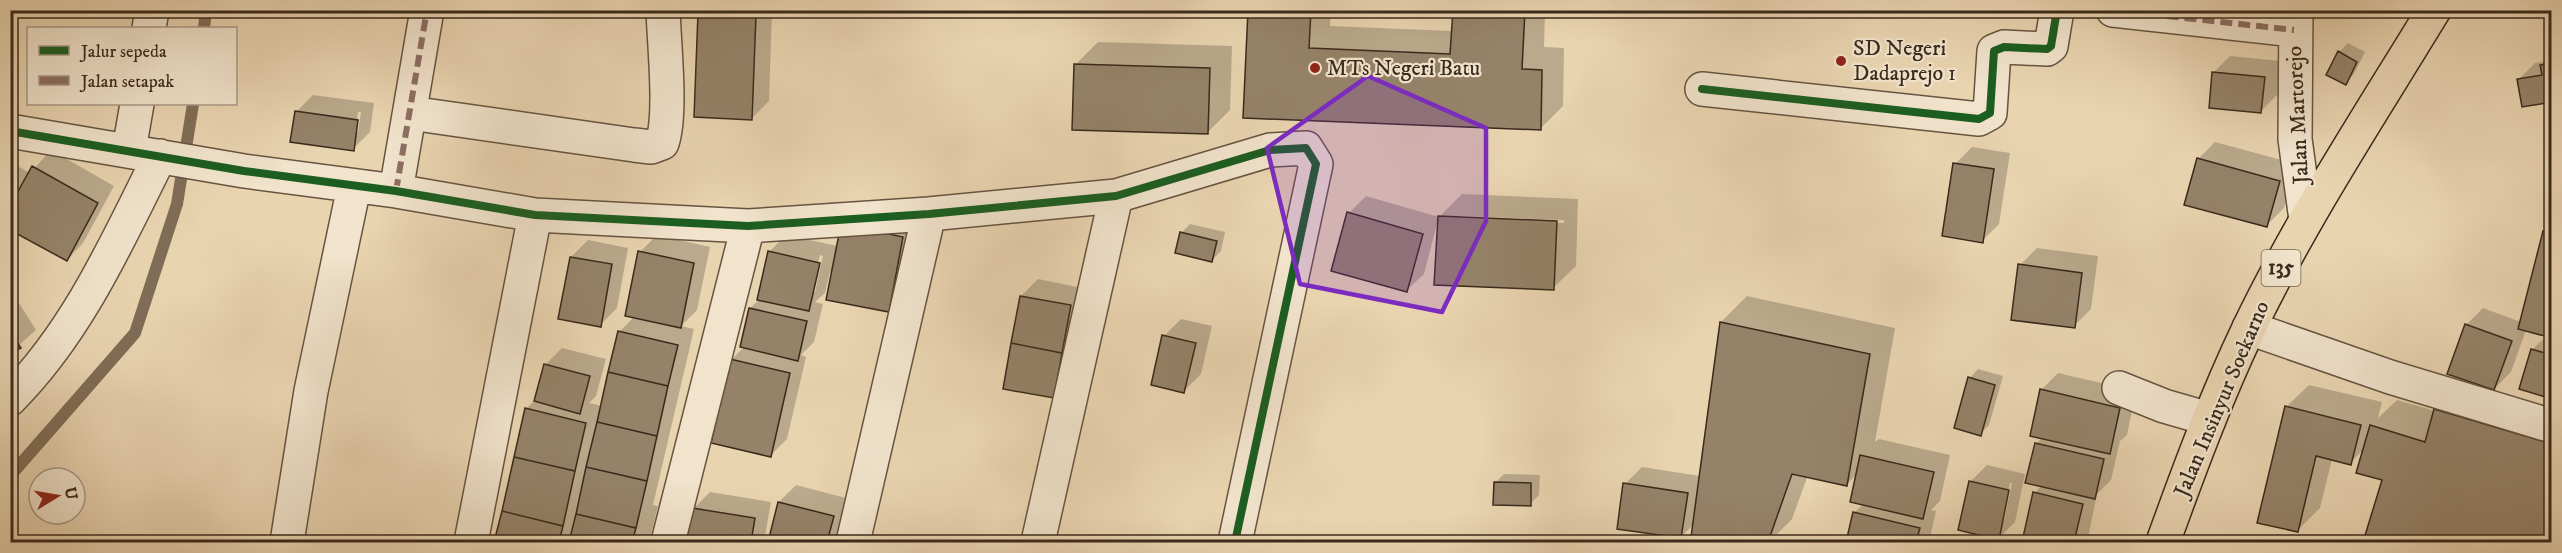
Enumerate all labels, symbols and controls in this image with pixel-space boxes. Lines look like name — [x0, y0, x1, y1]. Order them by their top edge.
legend — [27, 27, 237, 105]
place label: SD Negeri Dadaprejo 1 — [1853, 35, 1956, 87]
text: Jalur sepeda — [79, 41, 167, 63]
street label: Jalan Martorejo — [2281, 45, 2315, 187]
marker: SD Negeri Dadaprejo 1 — [1834, 54, 1848, 68]
place label: MTs Negeri Batu — [1327, 55, 1480, 82]
marker: MTs Negeri Batu — [1308, 61, 1322, 75]
text: Jalan setapak — [79, 71, 174, 93]
road number: 135 — [2262, 250, 2300, 286]
street label: Jalan Insinyur Soekarno — [2168, 297, 2276, 503]
north arrow — [27, 466, 87, 526]
text: U — [60, 485, 82, 502]

